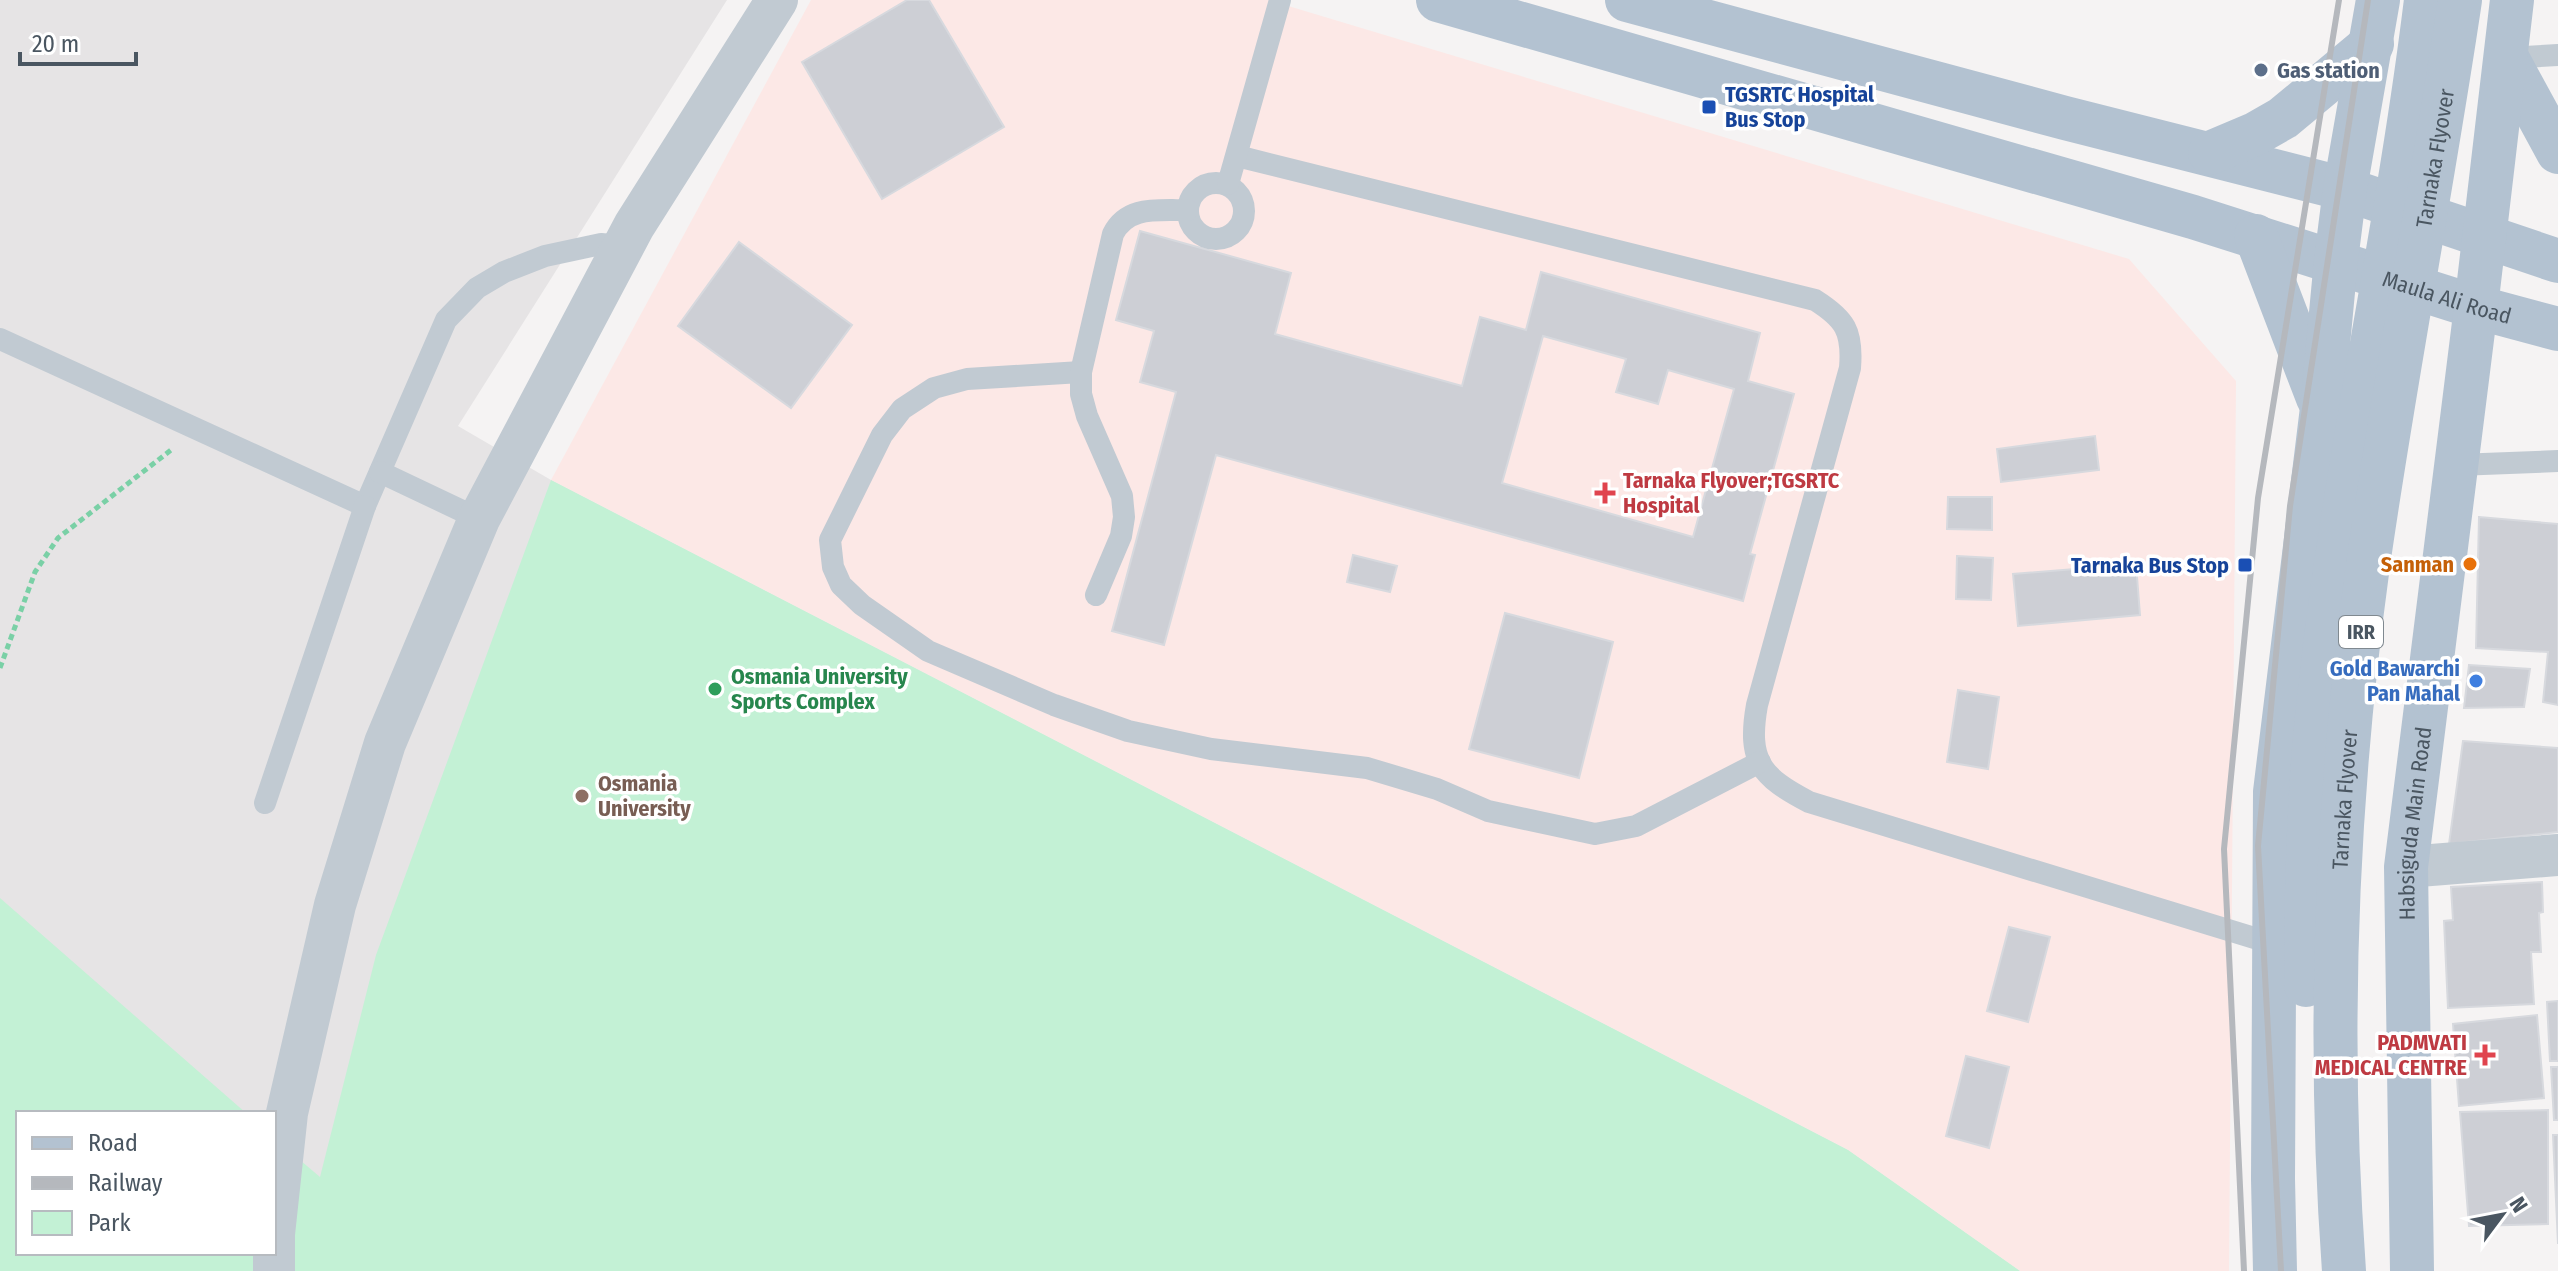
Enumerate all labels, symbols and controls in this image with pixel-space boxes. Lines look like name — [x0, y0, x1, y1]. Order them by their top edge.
scale bar — [20, 16, 136, 66]
text: 20 m — [32, 30, 79, 58]
place label: Gas station — [2277, 57, 2380, 84]
marker: Gas station — [2252, 61, 2270, 79]
place label: TGSRTC Hospital Bus Stop — [1725, 81, 1875, 133]
street label: Tarnaka Flyover — [2410, 87, 2460, 230]
marker: TGSRTC Hospital Bus Stop — [1700, 98, 1718, 116]
street label: Maula Ali Road — [2379, 265, 2514, 330]
place label: Tarnaka Flyover;TGSRTC Hospital — [1623, 467, 1840, 519]
marker: Tarnaka Flyover;TGSRTC Hospital — [1594, 482, 1616, 504]
place label: Sanman — [2381, 551, 2454, 578]
place label: Tarnaka Bus Stop — [2071, 552, 2229, 579]
marker: Sanman — [2461, 555, 2479, 573]
marker: Tarnaka Bus Stop — [2236, 556, 2254, 574]
road number: IRR — [2339, 616, 2383, 648]
place label: Gold Bawarchi Pan Mahal — [2330, 655, 2461, 707]
place label: Osmania University Sports Complex — [731, 663, 908, 715]
marker: Gold Bawarchi Pan Mahal — [2467, 672, 2485, 690]
marker: Osmania University Sports Complex — [706, 680, 724, 698]
street label: Habsiguda Main Road — [2393, 725, 2437, 921]
street label: Tarnaka Flyover — [2327, 728, 2363, 870]
place label: Osmania University — [598, 770, 691, 822]
marker: Osmania University — [573, 787, 591, 805]
place label: PADMVATI MEDICAL CENTRE — [2315, 1029, 2467, 1081]
marker: PADMVATI MEDICAL CENTRE — [2474, 1044, 2496, 1066]
legend — [16, 1111, 276, 1255]
text: Road — [88, 1129, 138, 1157]
text: Railway — [88, 1169, 163, 1197]
north arrow — [2462, 1175, 2542, 1255]
text: N — [2504, 1192, 2533, 1217]
text: Park — [88, 1209, 131, 1237]

